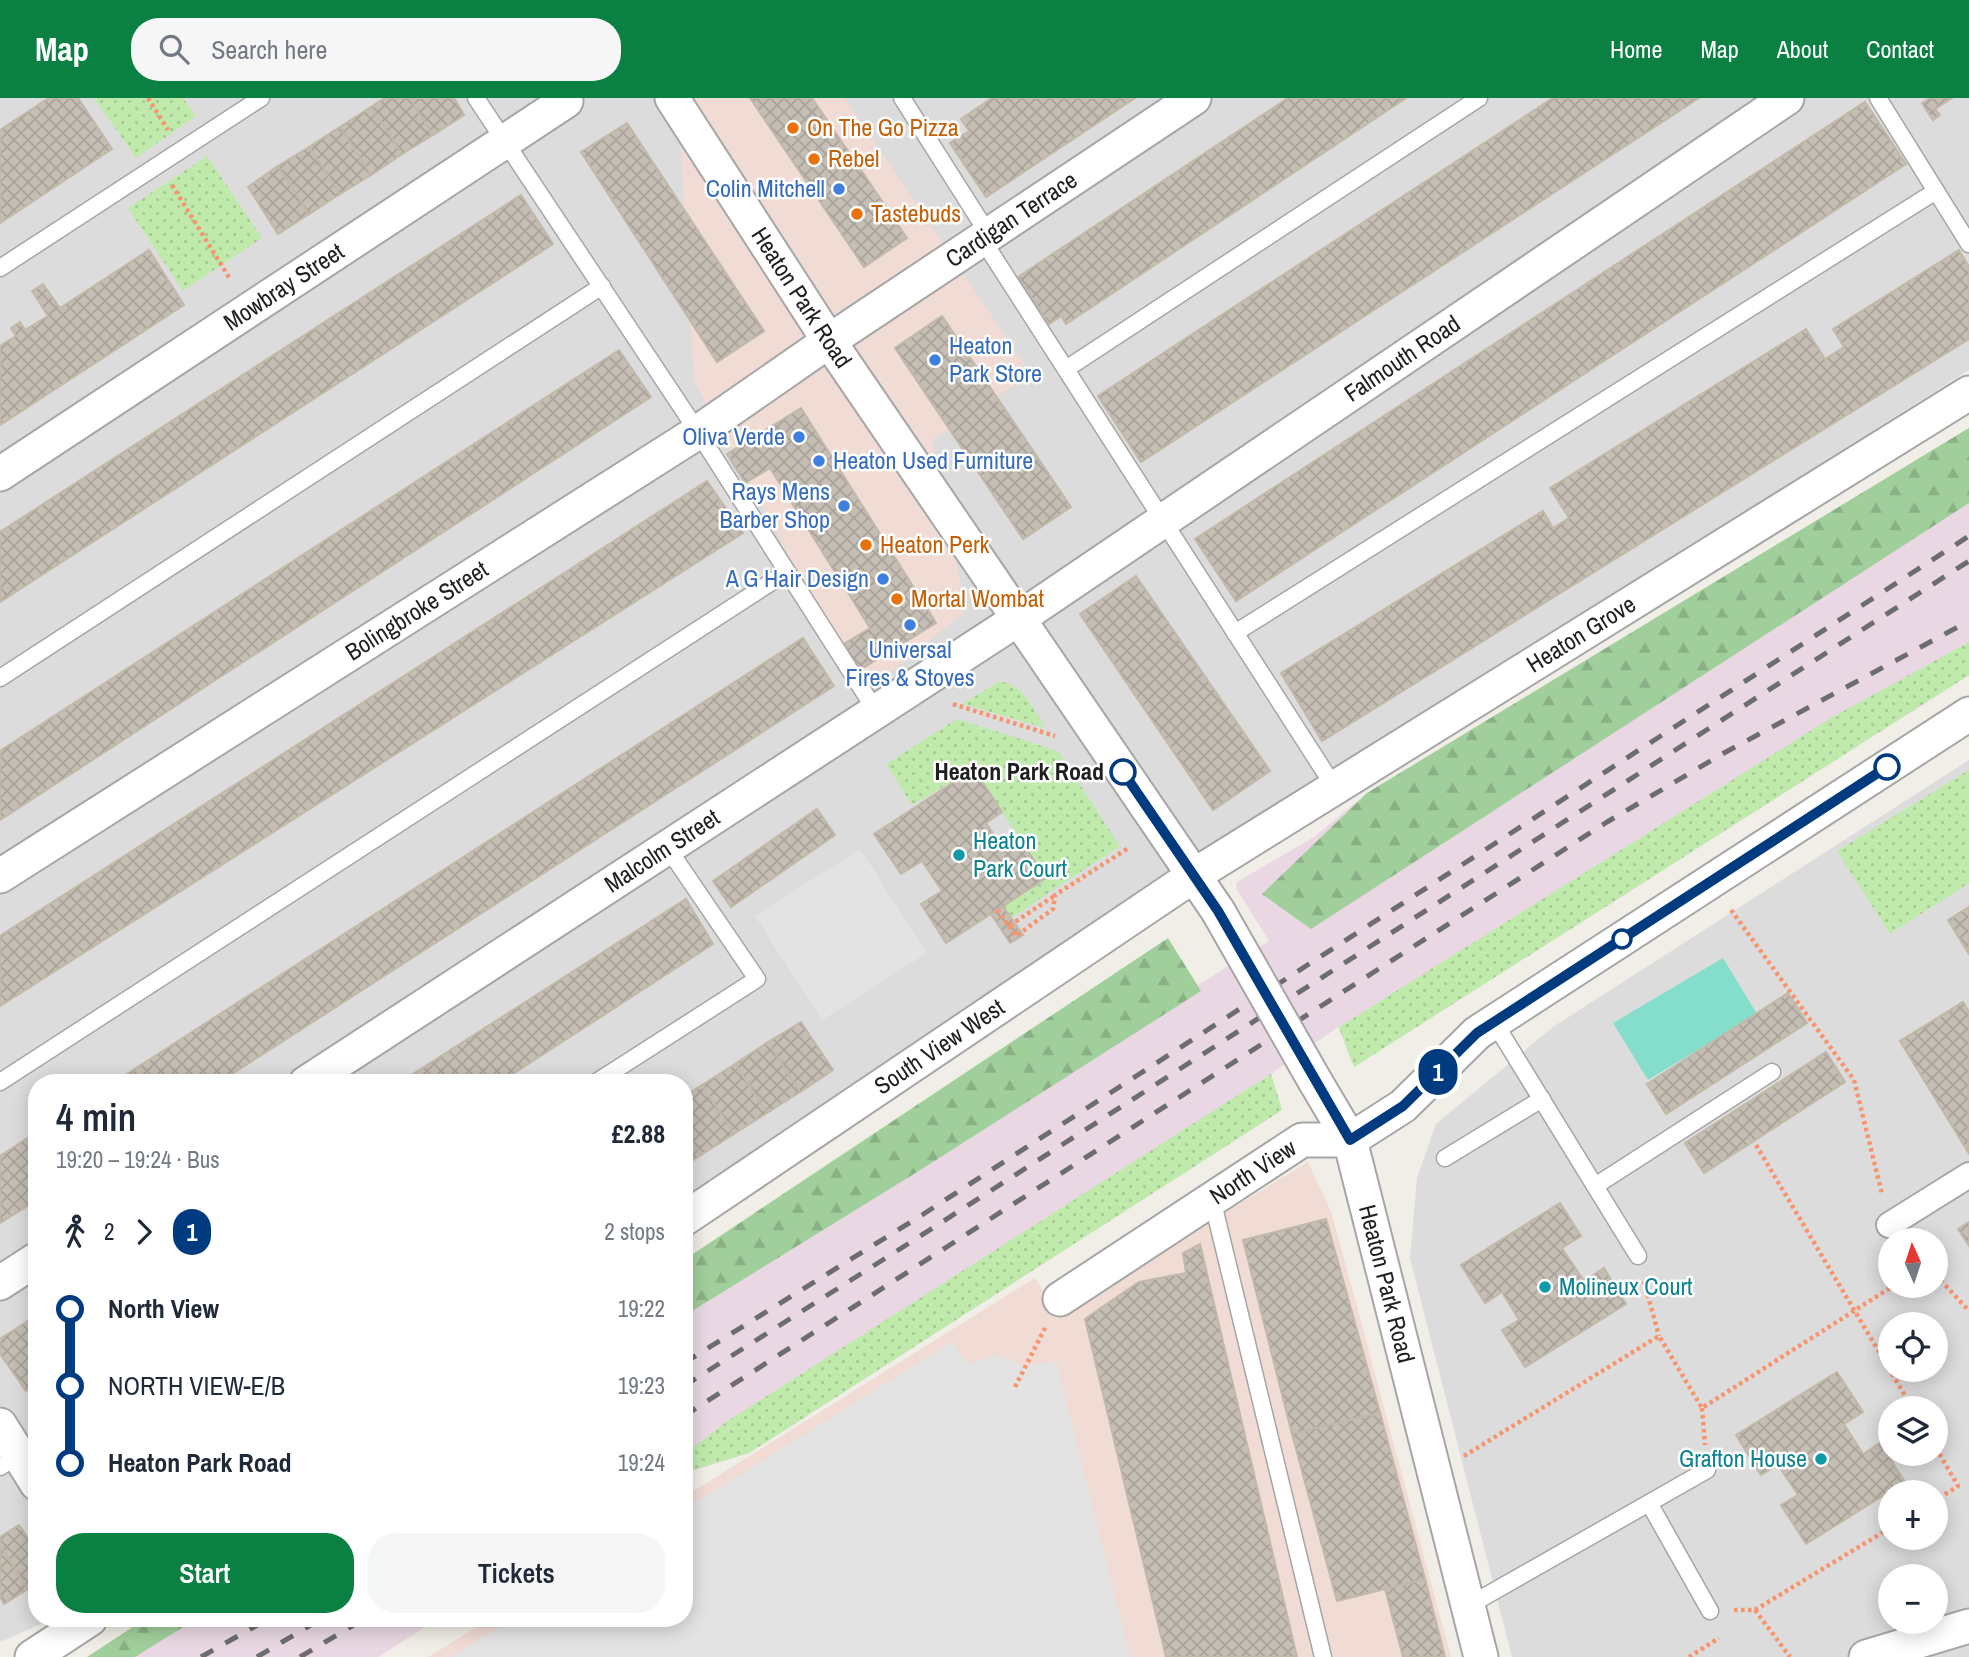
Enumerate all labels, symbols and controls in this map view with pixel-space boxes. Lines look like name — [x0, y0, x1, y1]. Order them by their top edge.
search box — [131, 18, 621, 81]
text: Map — [35, 27, 89, 71]
icon: search — [155, 30, 193, 68]
text: Search here — [211, 32, 327, 67]
text: Home — [1610, 33, 1662, 65]
text: Map — [1700, 33, 1739, 65]
text: About — [1777, 33, 1828, 65]
text: Contact — [1866, 33, 1934, 65]
place label: On The Go Pizza — [807, 111, 959, 143]
marker: On The Go Pizza — [785, 120, 801, 136]
place label: Rebel — [828, 142, 879, 174]
marker: Rebel — [806, 151, 822, 167]
street label: Cardigan Terrace — [939, 163, 1083, 274]
place label: Colin Mitchell — [706, 172, 825, 204]
marker: Colin Mitchell — [831, 181, 847, 197]
place label: Tastebuds — [871, 197, 961, 229]
marker: Tastebuds — [849, 206, 865, 222]
street label: Heaton Park Road — [745, 221, 860, 374]
street label: Mowbray Street — [217, 234, 350, 337]
street label: Falmouth Road — [1337, 307, 1466, 409]
place label: Heaton Park Store — [949, 329, 1042, 389]
marker: Heaton Park Store — [927, 352, 943, 368]
place label: Oliva Verde — [682, 420, 785, 452]
marker: Oliva Verde — [791, 429, 807, 445]
place label: Heaton Used Furniture — [833, 444, 1033, 476]
marker: Heaton Used Furniture — [811, 453, 827, 469]
place label: Rays Mens Barber Shop — [720, 475, 830, 535]
marker: Rays Mens Barber Shop — [836, 498, 852, 514]
place label: Heaton Perk — [880, 528, 990, 560]
marker: Heaton Perk — [858, 537, 874, 553]
street label: Bolingbroke Street — [339, 552, 494, 667]
place label: A G Hair Design — [725, 562, 869, 594]
marker: A G Hair Design — [875, 571, 891, 587]
place label: Mortal Wombat — [911, 582, 1045, 614]
street label: Heaton Grove — [1520, 588, 1641, 680]
marker: Mortal Wombat — [889, 591, 905, 607]
marker: Universal Fires & Stoves — [902, 617, 918, 633]
place label: Universal Fires & Stoves — [845, 633, 975, 693]
unlabelled marker — [1874, 754, 1900, 780]
place label: Heaton Park Road — [934, 755, 1104, 787]
marker: Heaton Park Road — [1110, 759, 1136, 785]
street label: Malcolm Street — [598, 801, 726, 899]
place label: Heaton Park Court — [973, 824, 1068, 884]
marker: Heaton Park Court — [951, 847, 967, 863]
unlabelled marker — [1612, 929, 1632, 949]
street label: South View West — [868, 990, 1011, 1101]
line badge: 1 — [1415, 1049, 1461, 1095]
text: 1 — [1433, 1056, 1443, 1088]
text: 4 min — [56, 1092, 136, 1143]
text: £2.88 — [612, 1116, 665, 1151]
street label: North View — [1203, 1131, 1303, 1211]
text: 19:20 – 19:24 · Bus — [56, 1144, 220, 1175]
street label: Heaton Park Road — [1352, 1201, 1423, 1366]
icon: walk — [56, 1213, 94, 1251]
icon: forward — [125, 1213, 163, 1251]
text: 2 — [104, 1216, 115, 1247]
text: 1 — [187, 1216, 197, 1248]
text: 2 stops — [604, 1216, 665, 1247]
north arrow — [1878, 1228, 1948, 1298]
map controls — [1878, 1228, 1948, 1634]
place label: Molineux Court — [1559, 1270, 1693, 1302]
marker: Molineux Court — [1537, 1279, 1553, 1295]
text: North View — [108, 1291, 219, 1326]
text: 19:22 — [618, 1293, 665, 1324]
button: locate — [1878, 1312, 1948, 1382]
text: NORTH VIEW-E/B — [108, 1368, 285, 1403]
text: 19:23 — [618, 1370, 665, 1401]
button: layers — [1878, 1396, 1948, 1466]
place label: Grafton House — [1679, 1442, 1807, 1474]
text: Heaton Park Road — [108, 1445, 292, 1480]
text: 19:24 — [618, 1447, 665, 1478]
marker: Grafton House — [1813, 1451, 1829, 1467]
button: + — [1878, 1480, 1948, 1550]
button: Start — [56, 1533, 354, 1613]
button: Tickets — [368, 1533, 665, 1613]
button: − — [1878, 1564, 1948, 1634]

